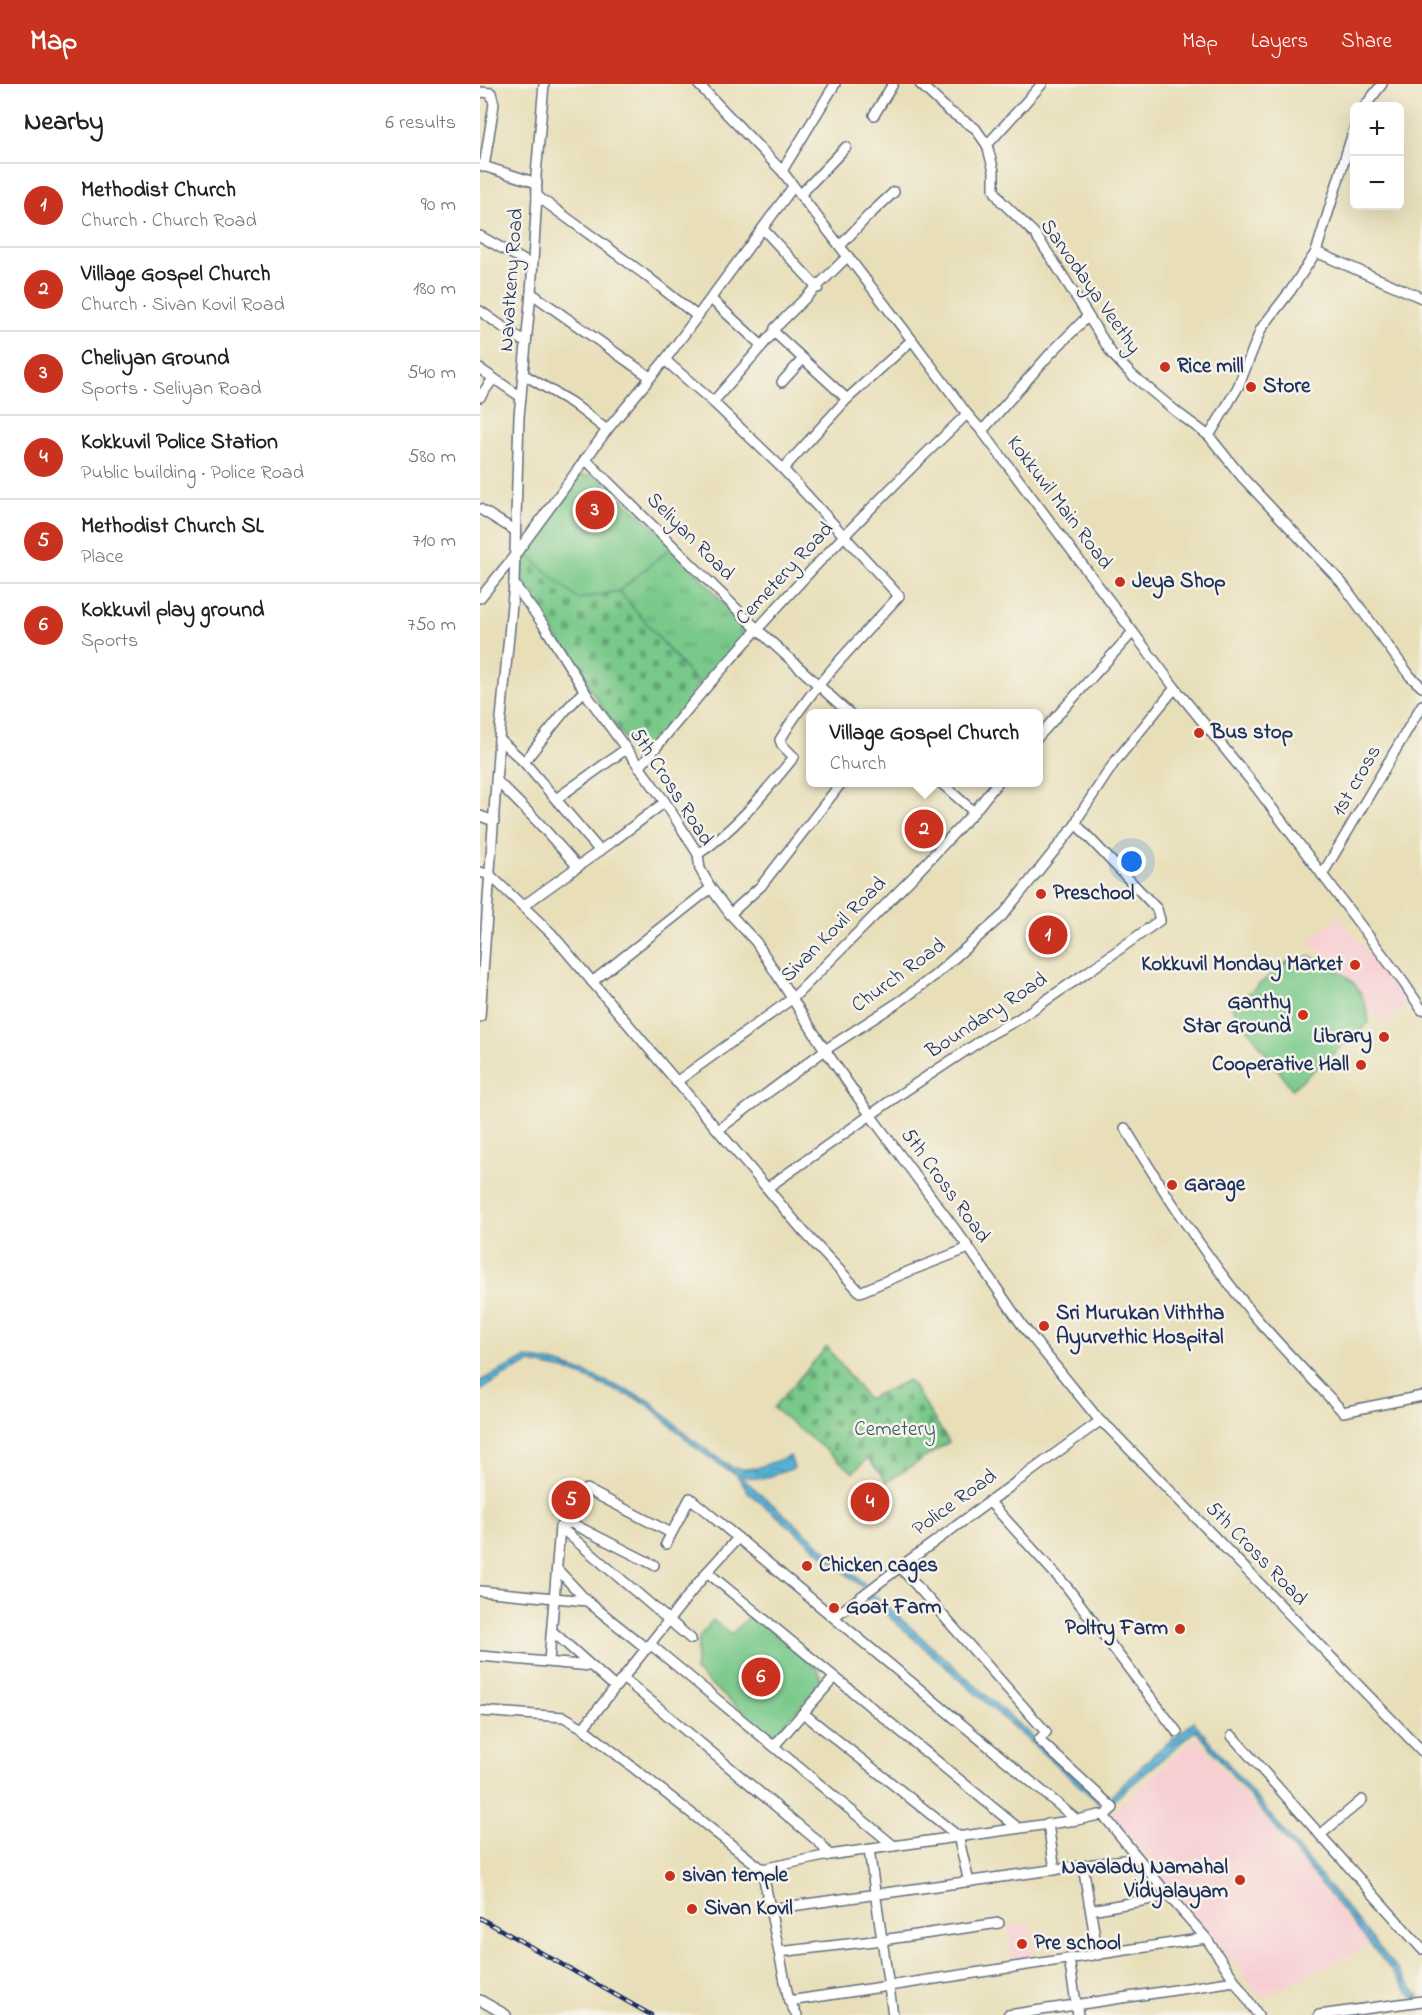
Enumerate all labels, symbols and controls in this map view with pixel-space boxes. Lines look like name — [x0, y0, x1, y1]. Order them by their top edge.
text: Map — [30, 22, 77, 63]
text: Map — [1182, 27, 1218, 57]
text: Layers — [1251, 27, 1308, 57]
text: Share — [1341, 27, 1392, 57]
map controls — [1350, 102, 1404, 210]
button: + — [1350, 102, 1404, 156]
text: Nearby — [24, 104, 103, 142]
text: 6 results — [385, 109, 456, 138]
button: − — [1350, 156, 1404, 210]
text: Methodist Church — [81, 175, 236, 207]
text: 1 — [40, 191, 47, 220]
text: 90 m — [421, 191, 456, 220]
text: Church · Church Road — [81, 207, 257, 236]
street label: Navatkeny Road — [492, 207, 534, 353]
street label: Sarvodaya Veethy — [1030, 213, 1148, 362]
text: Village Gospel Church — [81, 259, 270, 291]
text: 2 — [39, 275, 48, 304]
text: 180 m — [413, 275, 456, 304]
text: Church · Sivan Kovil Road — [81, 291, 285, 320]
text: Cheliyan Ground — [81, 343, 229, 375]
place label: Rice mill — [1177, 352, 1244, 382]
text: 3 — [39, 359, 48, 388]
text: 540 m — [407, 359, 456, 388]
marker: Rice mill — [1158, 360, 1172, 374]
place label: Store — [1263, 372, 1311, 402]
text: Sports · Seliyan Road — [81, 375, 262, 404]
marker: Store — [1244, 380, 1258, 394]
text: Kokkuvil Police Station — [81, 427, 278, 459]
street label: Kokkuvil Main Road — [999, 430, 1119, 576]
text: 4 — [39, 443, 48, 472]
text: 580 m — [408, 443, 456, 472]
text: Public building · Police Road — [81, 459, 304, 488]
street label: Seliyan Road — [637, 486, 741, 590]
pin: 3 — [576, 488, 614, 532]
text: Methodist Church SL — [81, 511, 264, 543]
street label: Cemetery Road — [729, 515, 843, 634]
text: 5 — [38, 527, 49, 556]
text: 710 m — [412, 527, 456, 556]
text: Place — [81, 543, 123, 572]
place label: Jeya Shop — [1132, 567, 1226, 599]
marker: Jeya Shop — [1113, 575, 1127, 589]
text: Kokkuvil play ground — [81, 595, 264, 627]
text: 6 — [39, 611, 48, 640]
text: 750 m — [407, 611, 456, 640]
text: Sports — [81, 627, 138, 656]
popup — [806, 709, 1043, 787]
text: Village Gospel Church — [830, 718, 1019, 750]
place label: Bus stop — [1210, 718, 1293, 748]
street label: 5th Cross Road — [622, 722, 721, 852]
marker: Bus stop — [1192, 726, 1206, 740]
street label: 1st cross — [1325, 740, 1389, 822]
text: Church — [830, 750, 886, 779]
pin: 2 — [904, 806, 944, 852]
your location — [1117, 847, 1146, 876]
street label: Sivan Kovil Road — [774, 870, 894, 990]
place label: Preschool — [1053, 879, 1135, 909]
marker: Preschool — [1034, 887, 1048, 901]
pin: 1 — [1028, 912, 1068, 958]
street label: Church Road — [846, 931, 953, 1021]
place label: Kokkuvil Monday Market — [1141, 950, 1344, 982]
marker: Kokkuvil Monday Market — [1348, 958, 1362, 972]
street label: Boundary Road — [919, 965, 1055, 1069]
place label: Ganthy Star Ground — [1183, 988, 1291, 1042]
marker: Ganthy Star Ground — [1296, 1008, 1310, 1022]
place label: Library — [1313, 1022, 1372, 1054]
marker: Library — [1377, 1030, 1391, 1044]
place label: Cooperative Hall — [1212, 1050, 1349, 1080]
marker: Cooperative Hall — [1354, 1058, 1368, 1072]
street label: 5th Cross Road — [893, 1122, 997, 1250]
place label: Garage — [1184, 1170, 1246, 1202]
marker: Garage — [1165, 1178, 1179, 1192]
place label: Sri Murukan Viththa Ayurvethic Hospital — [1056, 1299, 1224, 1355]
marker: Sri Murukan Viththa Ayurvethic Hospital — [1037, 1319, 1051, 1333]
park label: Cemetery — [854, 1415, 936, 1447]
street label: Police Road — [906, 1462, 1004, 1544]
pin: 5 — [552, 1478, 590, 1522]
pin: 4 — [850, 1480, 890, 1524]
street label: 5th Cross Road — [1198, 1495, 1314, 1613]
place label: Chicken cages — [819, 1551, 938, 1583]
marker: Chicken cages — [800, 1559, 814, 1573]
place label: Goat Farm — [846, 1593, 942, 1623]
marker: Goat Farm — [827, 1601, 841, 1615]
place label: Poltry Farm — [1065, 1614, 1168, 1646]
marker: Poltry Farm — [1173, 1622, 1187, 1636]
pin: 6 — [742, 1654, 780, 1700]
place label: Navalady Namahal Vidyalayam — [1061, 1853, 1228, 1909]
place label: sivan temple — [682, 1861, 789, 1891]
marker: sivan temple — [663, 1869, 677, 1883]
marker: Navalady Namahal Vidyalayam — [1233, 1873, 1247, 1887]
place label: Sivan Kovil — [704, 1894, 793, 1924]
marker: Sivan Kovil — [685, 1902, 699, 1916]
place label: Pre school — [1034, 1929, 1121, 1959]
marker: Pre school — [1015, 1937, 1029, 1951]

